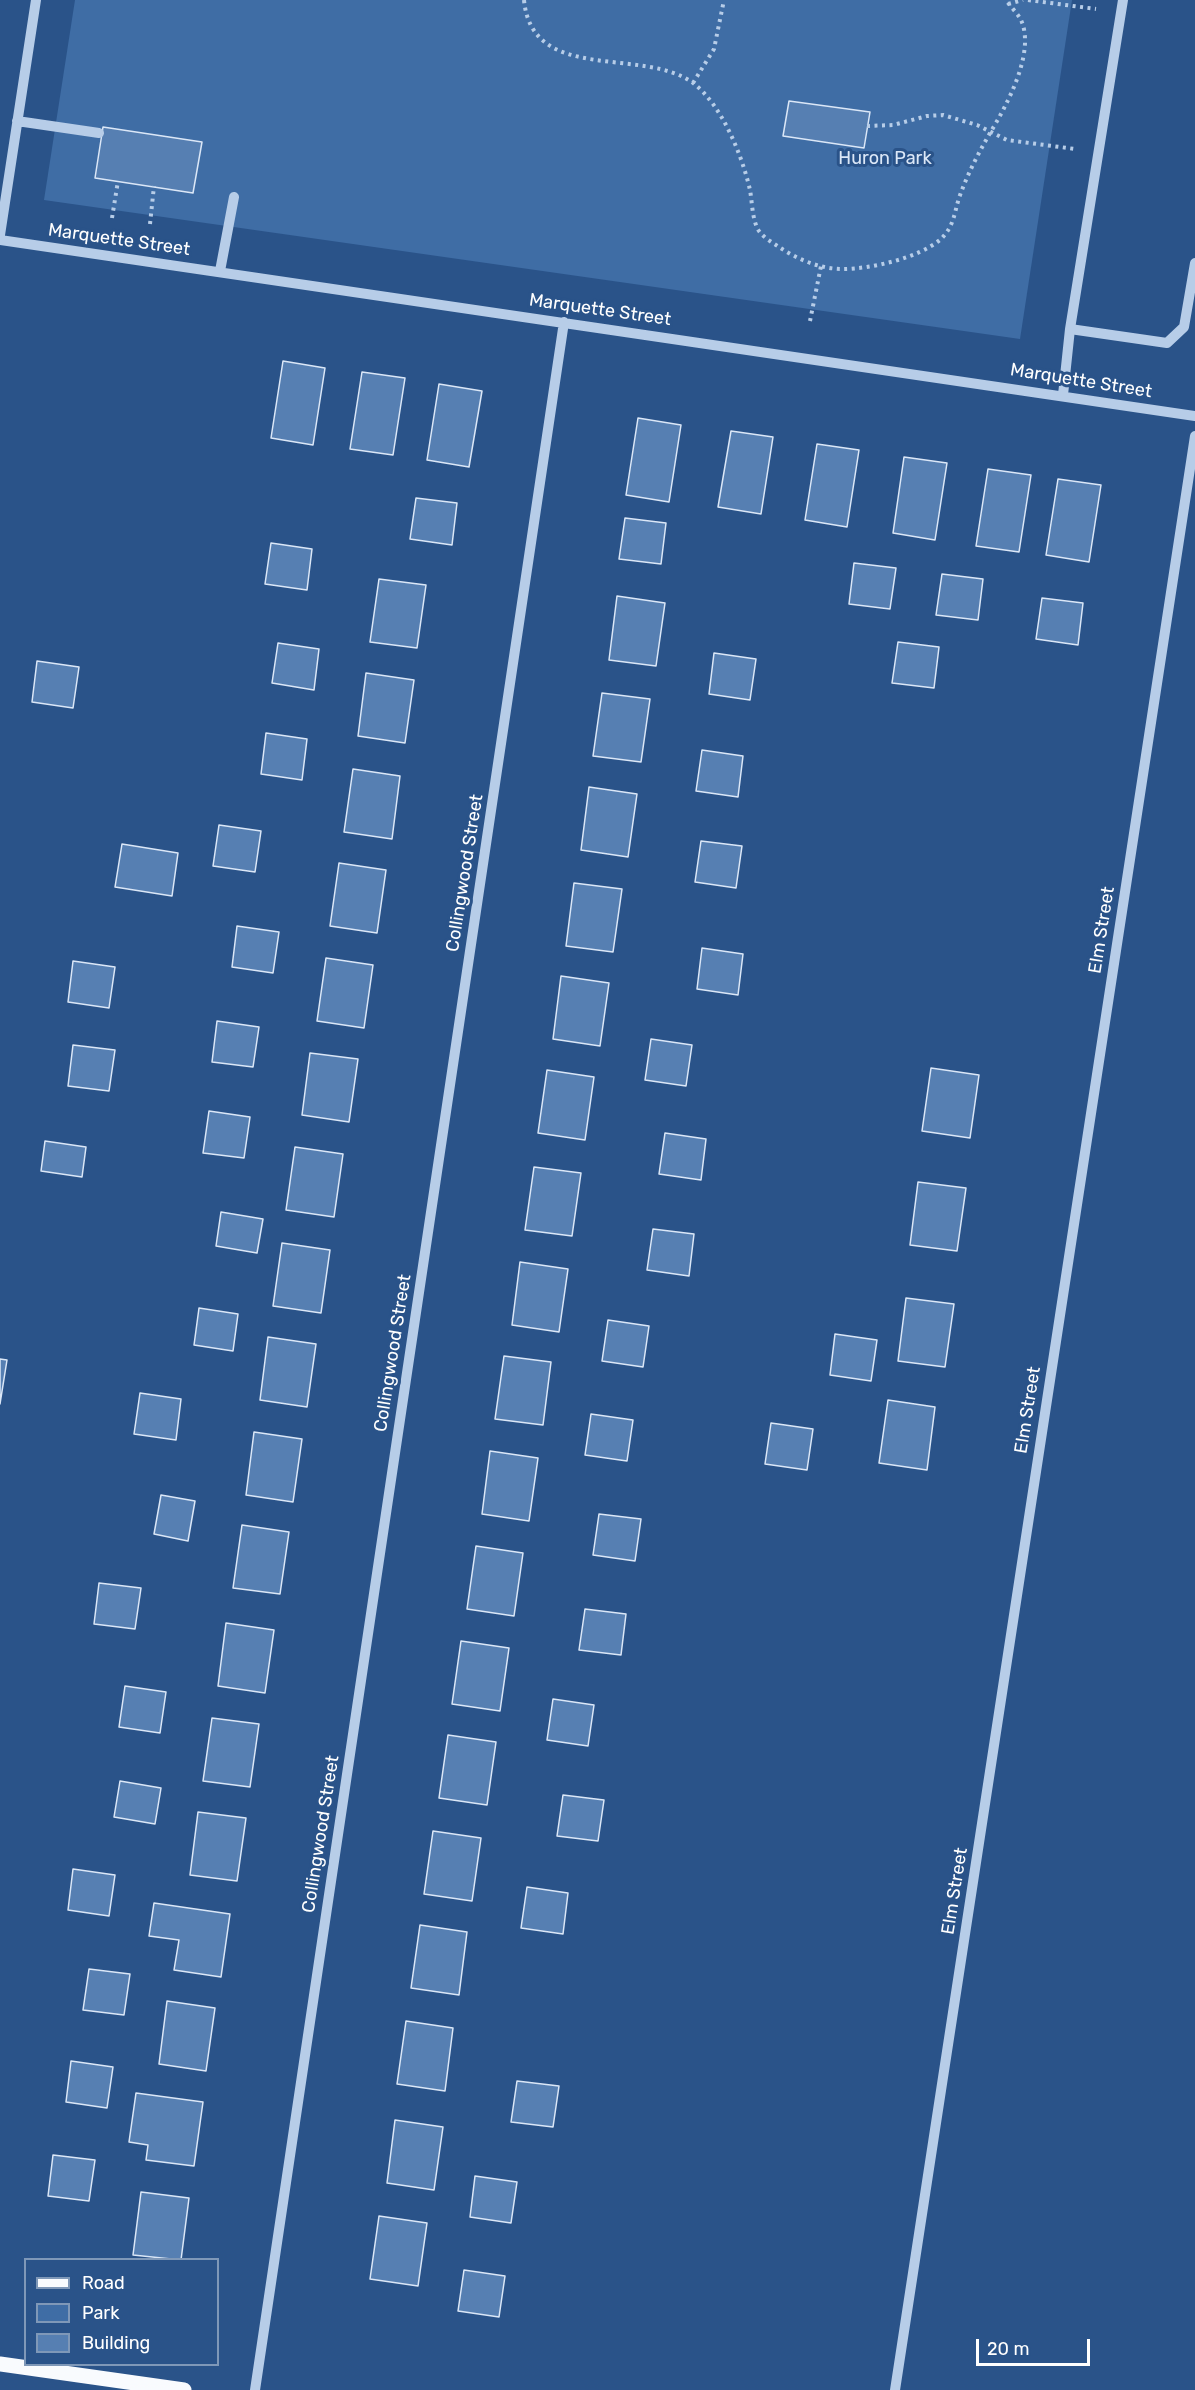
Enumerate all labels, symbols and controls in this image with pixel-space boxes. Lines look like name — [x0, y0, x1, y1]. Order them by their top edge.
park label: Huron Park — [838, 148, 932, 170]
street label: Marquette Street — [47, 219, 191, 261]
street label: Marquette Street — [528, 289, 672, 331]
street label: Marquette Street — [1009, 359, 1153, 403]
street label: Collingwood Street — [442, 793, 488, 953]
street label: Elm Street — [1084, 885, 1120, 975]
street label: Collingwood Street — [370, 1273, 416, 1433]
street label: Elm Street — [1010, 1365, 1046, 1455]
street label: Collingwood Street — [298, 1754, 344, 1914]
street label: Elm Street — [937, 1846, 973, 1936]
legend — [24, 2258, 219, 2366]
text: Road — [82, 2272, 125, 2294]
text: Park — [82, 2302, 119, 2324]
scale bar — [979, 2327, 1093, 2365]
text: Building — [82, 2332, 150, 2354]
text: 20 m — [987, 2338, 1029, 2360]

